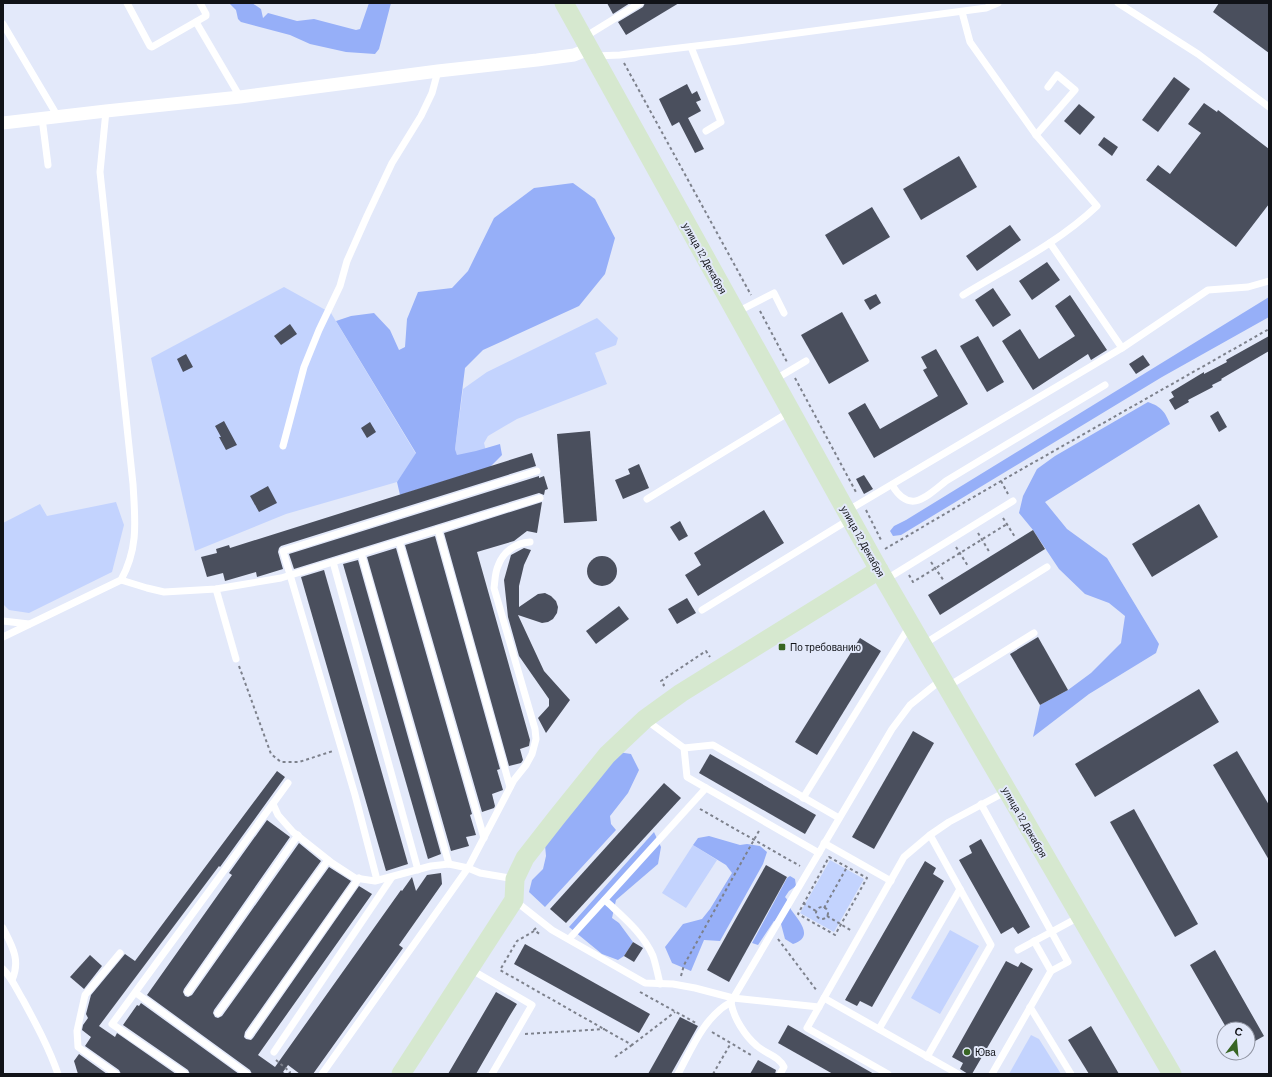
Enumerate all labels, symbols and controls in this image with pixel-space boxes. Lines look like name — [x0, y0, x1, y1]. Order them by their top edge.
street label: улица 12 Декабря — [680, 220, 730, 296]
street label: улица 12 Декабря — [838, 503, 888, 579]
place label: По требованию — [790, 641, 861, 653]
marker: По требованию — [777, 642, 787, 652]
street label: улица 12 Декабря — [1000, 785, 1050, 859]
north arrow — [1216, 1021, 1256, 1061]
text: С — [1233, 1024, 1245, 1038]
place label: Юва — [975, 1046, 996, 1058]
marker: Юва — [962, 1047, 972, 1057]

